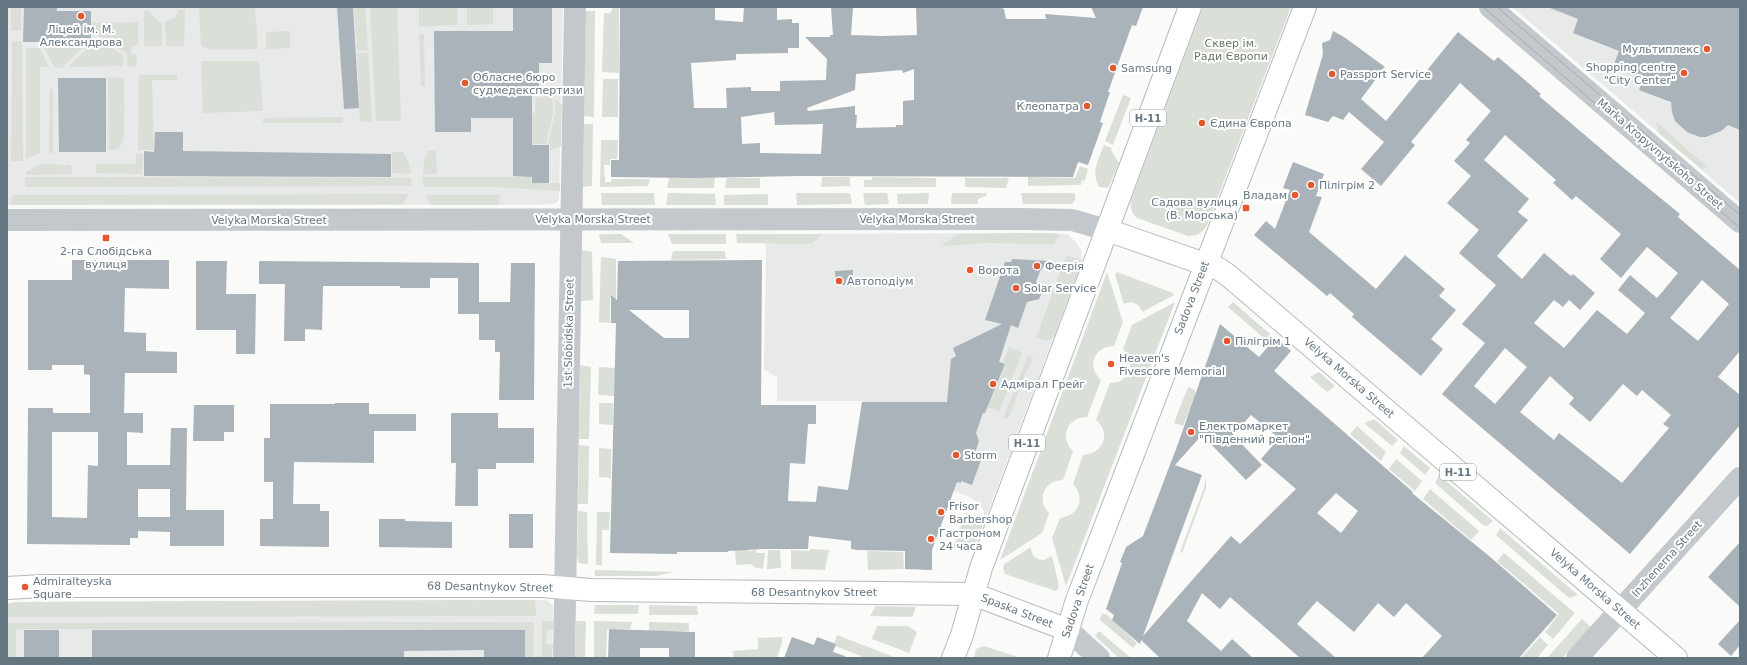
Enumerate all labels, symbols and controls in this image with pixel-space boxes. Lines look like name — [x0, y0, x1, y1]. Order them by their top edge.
marker: Ліцей ім. М. Александрова — [76, 11, 86, 21]
place label: Ліцей ім. М. Александрова — [40, 23, 122, 49]
park label: Сквер ім. Ради Європи — [1194, 37, 1268, 63]
place label: Мультиплекс — [1622, 43, 1699, 56]
marker: Мультиплекс — [1702, 44, 1712, 54]
place label: Shopping centre "City Center" — [1586, 61, 1676, 87]
place label: Samsung — [1121, 62, 1172, 75]
marker: Samsung — [1108, 63, 1118, 73]
place label: Passport Service — [1340, 68, 1431, 81]
marker: Shopping centre "City Center" — [1679, 68, 1689, 78]
marker: Passport Service — [1327, 69, 1337, 79]
place label: Обласне бюро судмедекспертизи — [473, 71, 583, 97]
marker: Обласне бюро судмедекспертизи — [460, 78, 470, 88]
street label: Marka Kropyvnytskoho Street — [1595, 96, 1726, 213]
place label: Клеопатра — [1017, 100, 1079, 113]
marker: Клеопатра — [1082, 101, 1092, 111]
road number: Н-11 — [1130, 110, 1166, 126]
place label: Єдина Європа — [1210, 117, 1292, 130]
marker: Єдина Європа — [1197, 118, 1207, 128]
place label: Пілігрім 2 — [1319, 179, 1375, 192]
marker: Пілігрім 2 — [1306, 180, 1316, 190]
place label: Владам — [1243, 189, 1287, 202]
marker: Владам — [1290, 190, 1300, 200]
place label: Садова вулиця (В. Морська) — [1151, 196, 1238, 222]
marker: Садова вулиця (В. Морська) — [1241, 203, 1251, 213]
street label: Velyka Morska Street — [535, 213, 652, 226]
street label: Velyka Morska Street — [859, 213, 976, 226]
street label: Velyka Morska Street — [211, 214, 328, 227]
marker: 2-га Слобідська вулиця — [101, 233, 111, 243]
place label: 2-га Слобідська вулиця — [60, 245, 152, 271]
street label: Sadova Street — [1172, 259, 1212, 337]
place label: Феєрія — [1045, 260, 1084, 273]
marker: Феєрія — [1032, 261, 1042, 271]
place label: Ворота — [978, 264, 1019, 277]
marker: Ворота — [965, 265, 975, 275]
place label: Автоподіум — [847, 275, 914, 288]
marker: Автоподіум — [834, 276, 844, 286]
street label: 1st Slobidska Street — [562, 277, 576, 388]
place label: Solar Service — [1024, 282, 1096, 295]
marker: Solar Service — [1011, 283, 1021, 293]
place label: Пілігрім 1 — [1235, 335, 1291, 348]
street label: Velyka Morska Street — [1301, 335, 1397, 421]
marker: Пілігрім 1 — [1222, 336, 1232, 346]
place label: Heaven's Fivescore Memorial — [1119, 352, 1225, 378]
marker: Heaven's Fivescore Memorial — [1106, 359, 1116, 369]
place label: Адмірал Грейг — [1001, 378, 1085, 391]
marker: Адмірал Грейг — [988, 379, 998, 389]
place label: Електромаркет "Південний регіон" — [1199, 420, 1310, 446]
marker: Електромаркет "Південний регіон" — [1186, 427, 1196, 437]
road number: Н-11 — [1009, 435, 1045, 451]
place label: Storm — [964, 449, 997, 462]
marker: Storm — [951, 450, 961, 460]
road number: Н-11 — [1440, 464, 1476, 480]
place label: Frisor Barbershop — [949, 500, 1013, 526]
marker: Frisor Barbershop — [936, 507, 946, 517]
street label: Inzhenerna Street — [1629, 518, 1705, 600]
place label: Гастроном 24 часа — [939, 527, 1001, 553]
marker: Гастроном 24 часа — [926, 534, 936, 544]
street label: Velyka Morska Street — [1547, 546, 1643, 632]
street label: Sadova Street — [1059, 562, 1097, 640]
place label: Admiralteyska Square — [33, 575, 112, 601]
street label: 68 Desantnykov Street — [427, 579, 554, 595]
marker: Admiralteyska Square — [20, 582, 30, 592]
street label: 68 Desantnykov Street — [751, 586, 878, 599]
street label: Spaska Street — [979, 591, 1056, 631]

